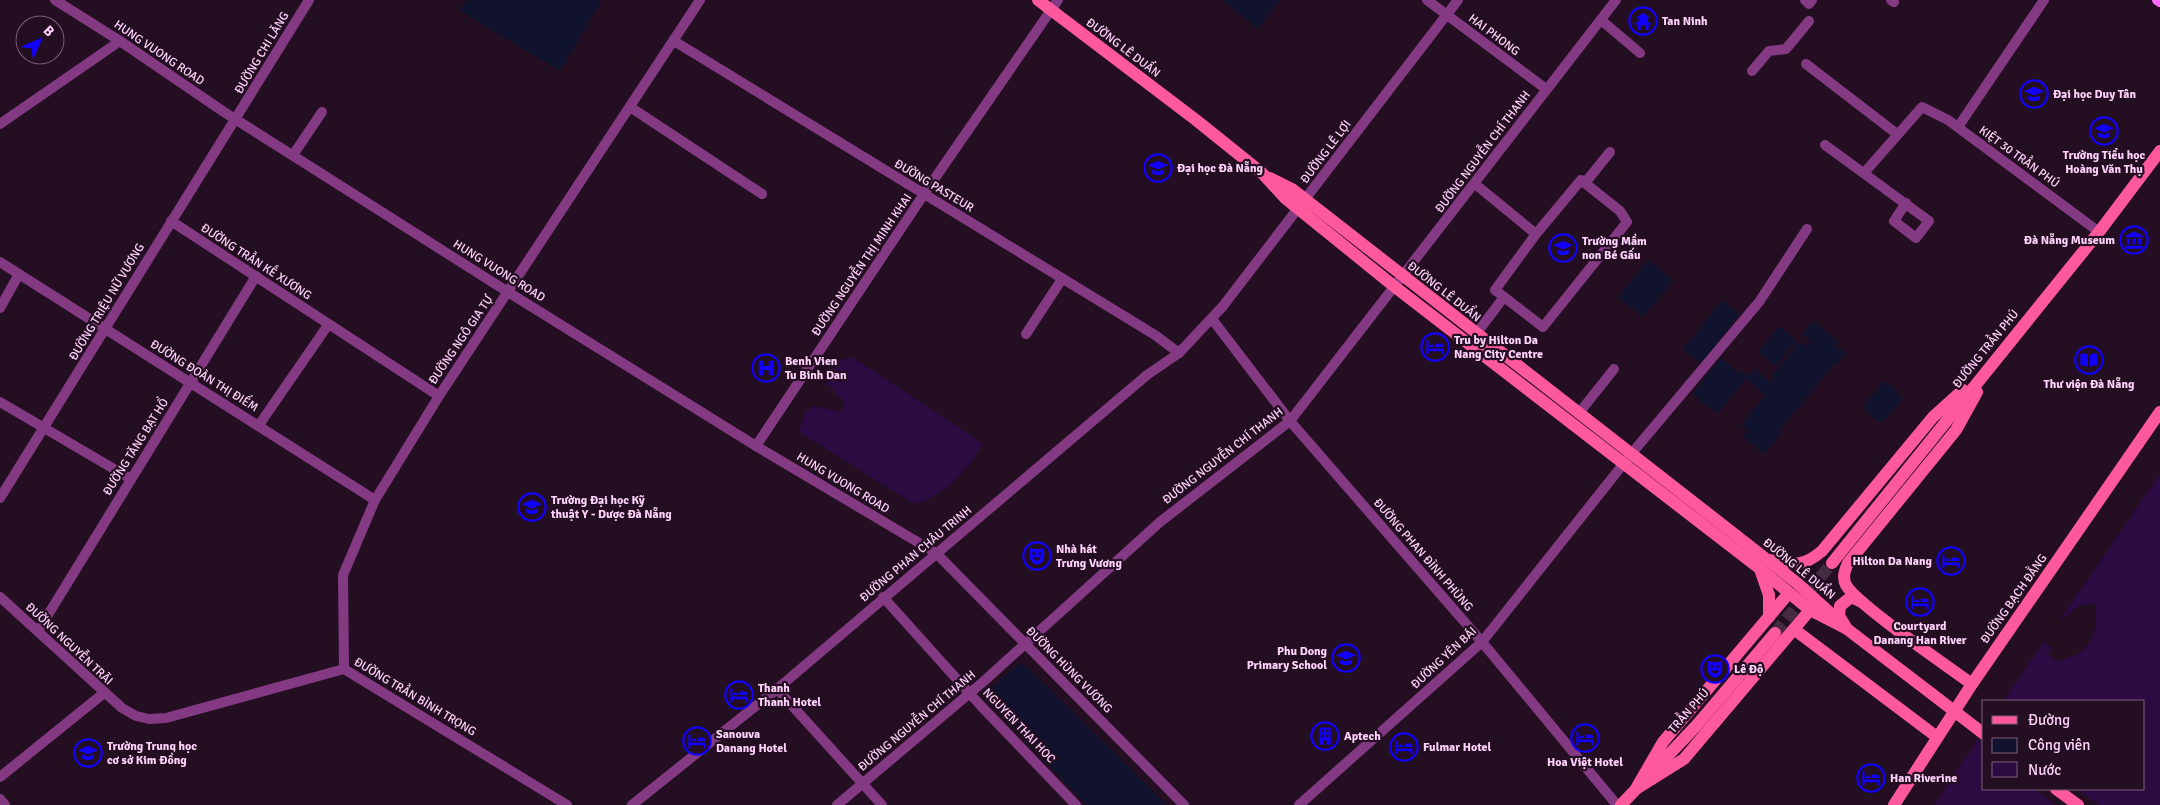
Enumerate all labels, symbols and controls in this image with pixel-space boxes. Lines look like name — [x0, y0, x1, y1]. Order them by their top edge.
temple icon: Tan Ninh — [1628, 6, 1658, 36]
street label: ĐƯỜNG CHI LĂNG — [232, 9, 292, 97]
street label: HAI PHONG — [1465, 11, 1523, 59]
street label: ĐƯỜNG LÊ DUẨN — [1083, 14, 1164, 81]
place label: Tan Ninh — [1662, 14, 1708, 29]
north arrow — [15, 15, 65, 65]
street label: HUNG VUONG ROAD — [111, 17, 207, 89]
text: B — [40, 22, 58, 40]
school or university icon: Đại học Duy Tân — [2019, 79, 2049, 109]
street label: ĐƯỜNG NGUYỄN CHÍ THANH — [1431, 87, 1534, 216]
place label: Đại học Duy Tân — [2053, 87, 2136, 102]
school or university icon: Trường Tiểu học Hoàng Văn Thụ — [2089, 116, 2119, 146]
street label: ĐƯỜNG LÊ LỢI — [1297, 117, 1355, 187]
street label: KIỆT 30 TRẦN PHÚ — [1976, 121, 2063, 191]
place label: Trường Tiểu học Hoàng Văn Thụ — [2063, 148, 2145, 177]
school or university icon: Đại học Đà Nẵng — [1143, 153, 1173, 183]
street label: ĐƯỜNG PASTEUR — [892, 156, 976, 216]
place label: Đại học Đà Nẵng — [1177, 160, 1264, 176]
street label: ĐƯỜNG NGUYỄN THỊ MINH KHAI — [808, 190, 915, 339]
street label: ĐƯỜNG TRẦN KẾ XƯƠNG — [198, 219, 315, 303]
museum icon: Đà Nẵng Museum — [2119, 225, 2149, 255]
place label: Đà Nẵng Museum — [2024, 232, 2115, 248]
school or university icon: Trường Mầm non Bé Gấu — [1548, 233, 1578, 263]
place label: Trường Mầm non Bé Gấu — [1582, 233, 1647, 263]
street label: HUNG VUONG ROAD — [450, 237, 548, 305]
street label: ĐƯỜNG TRIỆU NỮ VƯƠNG — [66, 241, 148, 363]
street label: ĐƯỜNG LÊ DUẨN — [1404, 257, 1485, 325]
street label: ĐƯỜNG NGÔ GIA TỰ — [426, 292, 497, 387]
street label: ĐƯỜNG TRẦN PHÚ — [1948, 305, 2022, 391]
hotel icon: Tru by Hilton Da Nang City Centre — [1420, 332, 1450, 362]
place label: Tru by Hilton Da Nang City Centre — [1454, 333, 1543, 362]
street label: ĐƯỜNG ĐOÀN THỊ ĐIỂM — [147, 335, 262, 415]
library icon: Thư viện Đà Nẵng — [2074, 345, 2104, 375]
hospital icon: Benh Vien Tu Binh Dan — [751, 353, 781, 383]
place label: Benh Vien Tu Binh Dan — [785, 354, 847, 383]
place label: Thư viện Đà Nẵng — [2044, 376, 2135, 392]
street label: ĐƯỜNG TĂNG BẠT HỔ — [98, 394, 172, 498]
street label: ĐƯỜNG NGUYỄN CHÍ THANH — [1159, 403, 1286, 508]
street label: HUNG VUONG ROAD — [794, 449, 892, 517]
school or university icon: Trường Đại học Kỹ thuật Y - Dược Đà Nẵng — [517, 492, 547, 522]
place label: Trường Đại học Kỹ thuật Y - Dược Đà Nẵng — [550, 493, 672, 522]
street label: ĐƯỜNG PHAN ĐÌNH PHÙNG — [1370, 496, 1476, 614]
street label: ĐƯỜNG PHAN CHÂU TRINH — [857, 503, 975, 605]
street label: ĐƯỜNG LÊ DUẨN — [1760, 534, 1840, 603]
theatre icon: Nhà hát Trưng Vương — [1022, 541, 1052, 571]
place label: Nhà hát Trưng Vương — [1056, 542, 1122, 571]
hotel icon: Hilton Da Nang — [1936, 546, 1966, 576]
street label: ĐƯỜNG BẠCH ĐẰNG — [1976, 550, 2050, 647]
place label: Hilton Da Nang — [1853, 554, 1933, 569]
hotel icon: Courtyard Danang Han River — [1905, 587, 1935, 617]
street label: ĐƯỜNG NGUYỄN TRÃI — [22, 599, 116, 688]
place label: Courtyard Danang Han River — [1873, 619, 1967, 648]
street label: ĐƯỜNG HÙNG VƯƠNG — [1023, 624, 1115, 716]
street label: ĐƯỜNG YÊN BÁI — [1408, 624, 1480, 692]
school or university icon: Phu Dong Primary School — [1331, 643, 1361, 673]
place label: Phu Dong Primary School — [1247, 644, 1328, 673]
street label: ĐƯỜNG TRẦN BÌNH TRỌNG — [351, 653, 480, 739]
theatre icon: Lê Độ — [1700, 654, 1730, 684]
place label: Lê Độ — [1734, 662, 1763, 677]
street label: ĐƯỜNG NGUYỄN CHÍ THANH — [854, 667, 979, 775]
hotel icon: Thanh Thanh Hotel — [724, 680, 754, 710]
place label: Thanh Thanh Hotel — [758, 681, 821, 710]
street label: TRẦN PHÚ — [1664, 684, 1712, 736]
street label: NGUYEN THAI HOC — [979, 685, 1059, 767]
legend — [1982, 700, 2145, 790]
text: Đường — [2028, 711, 2070, 729]
building icon: Aptech — [1310, 721, 1340, 751]
hotel icon: Hoa Việt Hotel — [1570, 723, 1600, 753]
hotel icon: Sanouva Danang Hotel — [682, 726, 712, 756]
place label: Sanouva Danang Hotel — [716, 727, 787, 756]
place label: Aptech — [1344, 729, 1381, 744]
hotel icon: Fulmar Hotel — [1389, 732, 1419, 762]
text: Công viên — [2028, 736, 2091, 754]
school or university icon: Trường Trung học cơ sở Kim Đồng — [73, 738, 103, 768]
place label: Trường Trung học cơ sở Kim Đồng — [107, 739, 197, 768]
place label: Fulmar Hotel — [1423, 740, 1492, 755]
place label: Hoa Việt Hotel — [1547, 755, 1623, 770]
text: Nước — [2028, 761, 2061, 779]
hotel icon: Han Riverine — [1856, 763, 1886, 793]
place label: Han Riverine — [1890, 771, 1957, 786]

